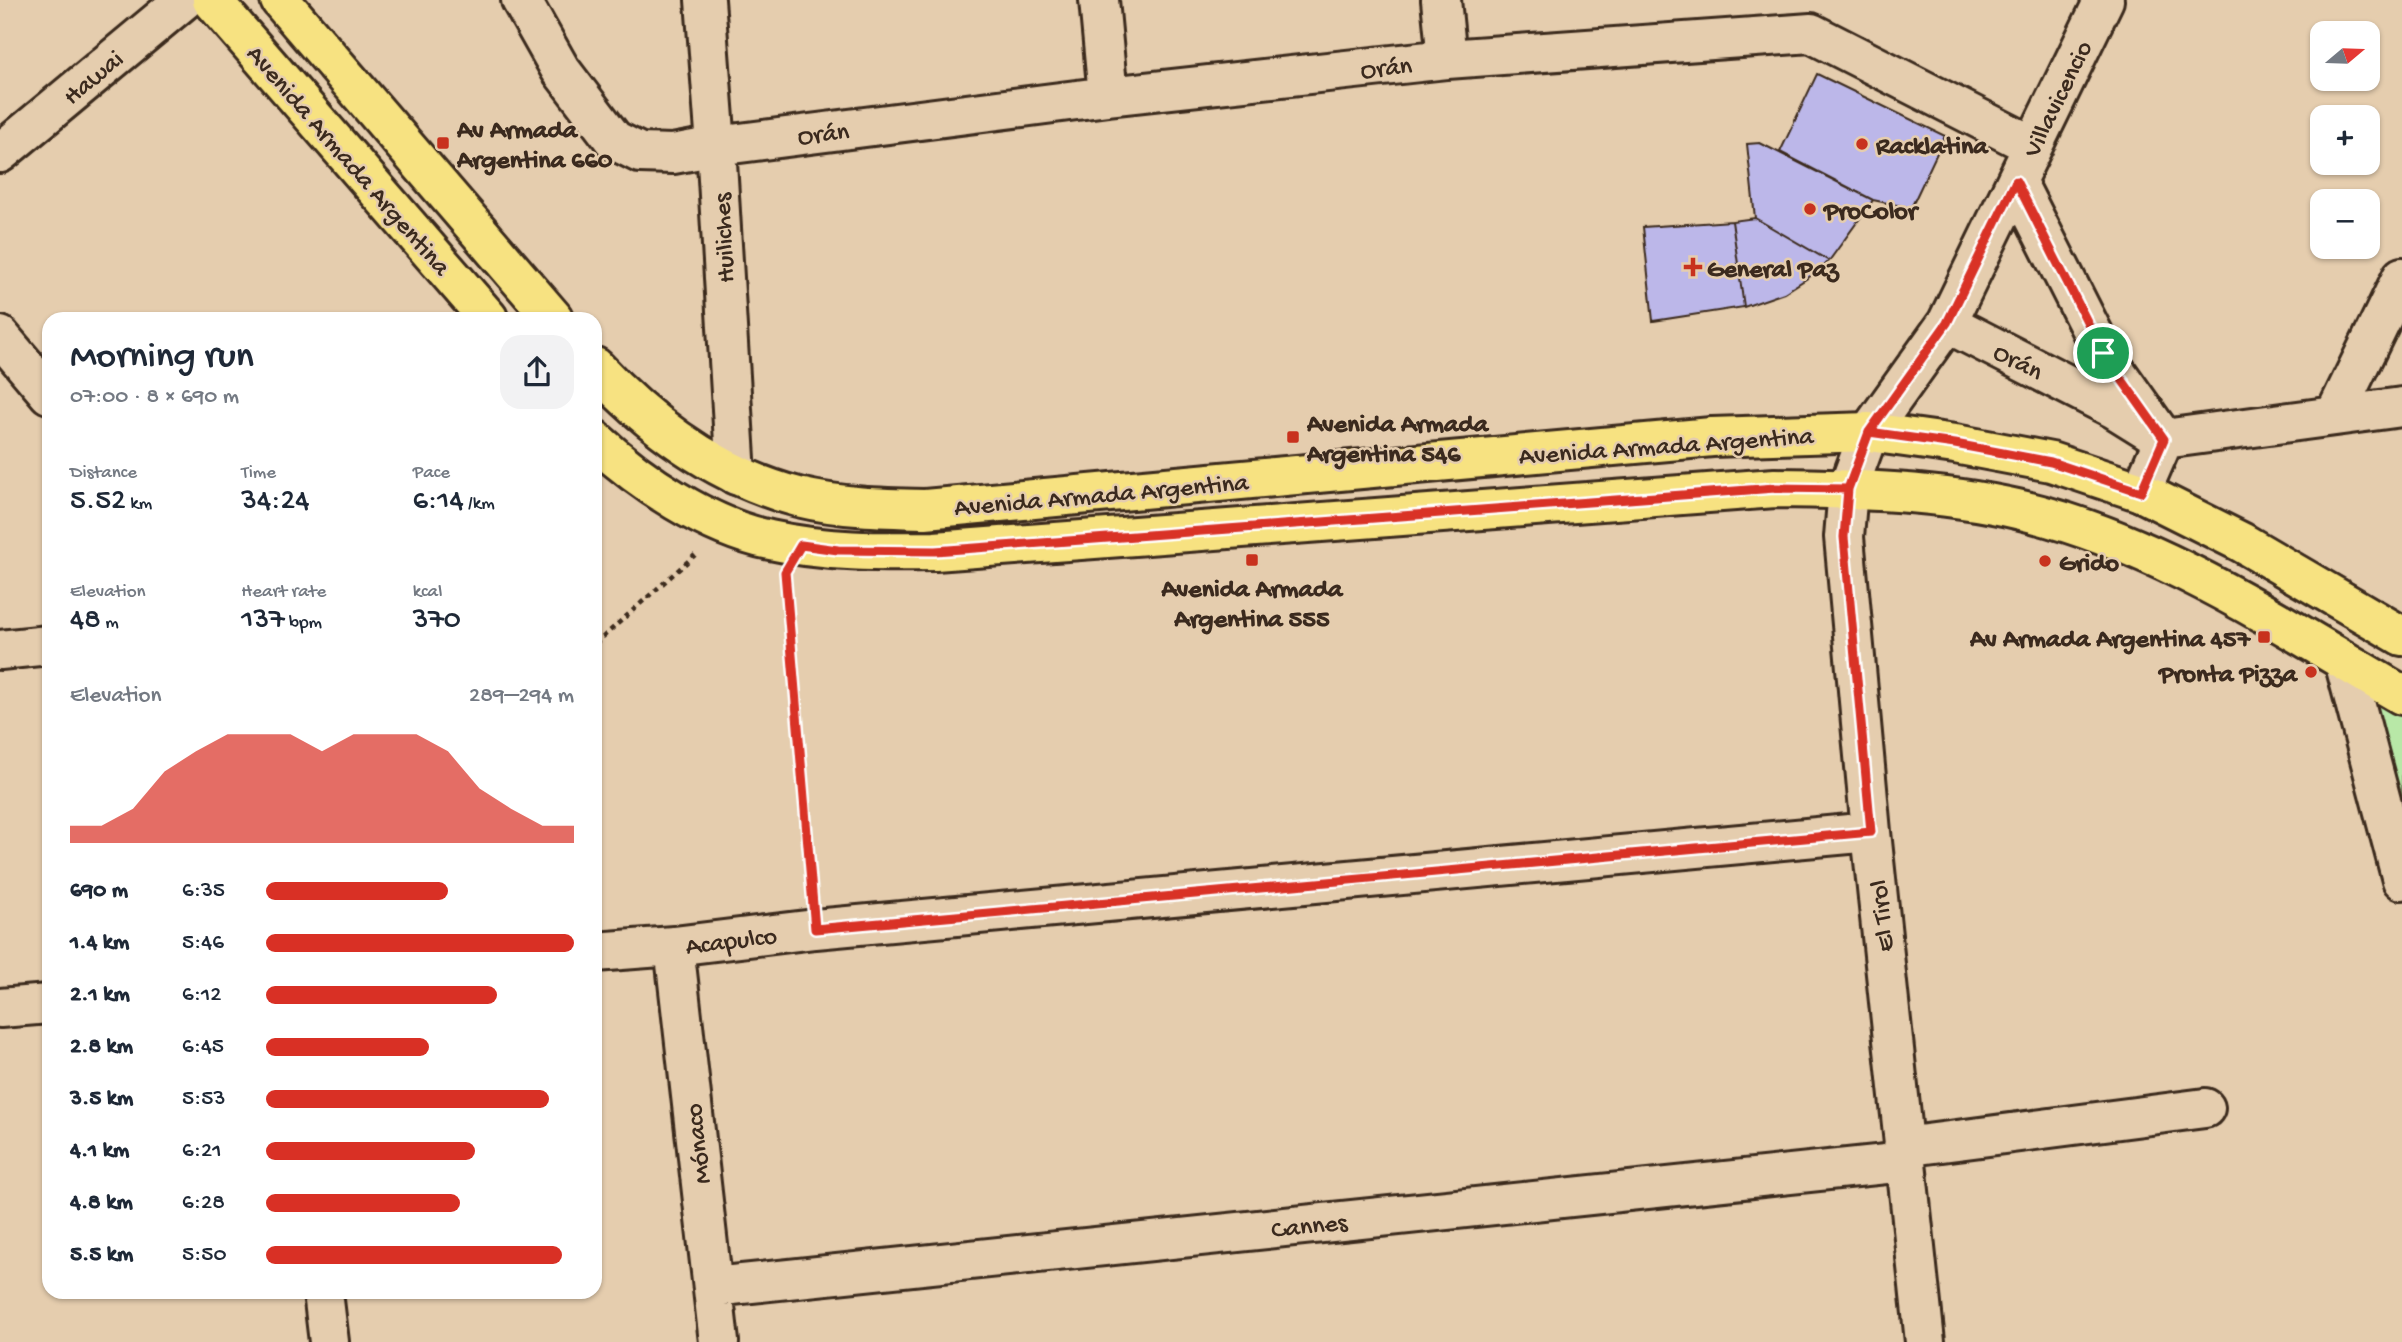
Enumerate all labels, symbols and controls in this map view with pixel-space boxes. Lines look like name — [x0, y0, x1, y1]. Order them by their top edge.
north arrow — [2310, 21, 2380, 91]
map controls — [2310, 21, 2380, 259]
street label: Villavicencio — [2018, 37, 2102, 164]
street label: Avenida Armada Argentina — [238, 40, 456, 285]
street label: Hawai — [58, 45, 131, 114]
street label: Orán — [1359, 52, 1414, 89]
button: + — [2310, 105, 2380, 175]
place label: Av Armada Argentina 660 — [456, 117, 613, 178]
street label: Orán — [796, 118, 852, 155]
place label: Racklatina — [1875, 133, 1989, 164]
marker: Av Armada Argentina 660 — [435, 135, 451, 151]
marker: Racklatina — [1854, 136, 1870, 152]
button: − — [2310, 189, 2380, 259]
street label: Huiliches — [709, 191, 744, 283]
place label: ProColor — [1822, 198, 1920, 229]
marker: ProColor — [1802, 201, 1818, 217]
place label: General Paz — [1707, 256, 1840, 287]
marker: General Paz — [1685, 259, 1701, 275]
pin — [2073, 323, 2133, 383]
icon: arrive — [2084, 334, 2122, 372]
button: share — [500, 335, 574, 409]
text: Morning run — [70, 336, 254, 380]
street label: Orán — [1987, 338, 2048, 390]
text: 07:00 · 8 × 690 m — [70, 384, 239, 411]
place label: Avenida Armada Argentina 546 — [1306, 411, 1490, 472]
street label: Avenida Armada Argentina — [1518, 423, 1816, 474]
marker: Avenida Armada Argentina 546 — [1285, 429, 1301, 445]
text: Distance — [70, 462, 137, 485]
text: Time — [241, 462, 276, 485]
text: Pace — [413, 462, 450, 485]
street label: Avenida Armada Argentina — [953, 469, 1251, 526]
text: 5.52 — [70, 485, 126, 520]
text: 34:24 — [241, 485, 309, 520]
text: 6:14 — [413, 485, 464, 520]
text: km — [126, 493, 152, 516]
text: /km — [464, 493, 495, 516]
place label: Grido — [2059, 550, 2119, 581]
marker: Avenida Armada Argentina 555 — [1244, 552, 1260, 568]
marker: Grido — [2037, 553, 2053, 569]
place label: Avenida Armada Argentina 555 — [1160, 576, 1344, 637]
text: Elevation — [70, 581, 146, 604]
text: Heart rate — [241, 581, 326, 604]
text: kcal — [413, 581, 442, 604]
text: 48 — [70, 604, 101, 639]
text: 137 — [241, 604, 285, 639]
text: 370 — [413, 604, 461, 639]
text: m — [101, 612, 119, 635]
text: bpm — [285, 612, 322, 635]
place label: Av Armada Argentina 457 — [1969, 626, 2251, 657]
marker: Av Armada Argentina 457 — [2256, 629, 2272, 645]
place label: Pronta Pizza — [2157, 661, 2299, 692]
marker: Pronta Pizza — [2303, 664, 2319, 680]
text: Elevation — [70, 683, 161, 710]
text: 289–294 m — [469, 683, 574, 710]
text: 690 m — [70, 878, 128, 905]
text: 6:35 — [182, 878, 225, 905]
street label: El Tirol — [1865, 878, 1904, 953]
street label: Acapulco — [684, 922, 779, 964]
text: 1.4 km — [70, 930, 129, 957]
text: 5:46 — [182, 930, 224, 957]
text: 2.1 km — [70, 982, 130, 1009]
text: 6:12 — [182, 982, 221, 1009]
text: 2.8 km — [70, 1034, 133, 1061]
text: 6:45 — [182, 1034, 224, 1061]
text: 3.5 km — [70, 1086, 133, 1113]
text: 5:53 — [182, 1086, 225, 1113]
street label: Mónaco — [680, 1102, 721, 1185]
text: 4.1 km — [70, 1138, 129, 1165]
text: 6:21 — [182, 1138, 221, 1165]
text: 4.8 km — [70, 1190, 133, 1217]
text: 6:28 — [182, 1190, 225, 1217]
street label: Cannes — [1270, 1209, 1350, 1248]
text: 5.5 km — [70, 1242, 133, 1269]
text: 5:50 — [182, 1242, 226, 1269]

